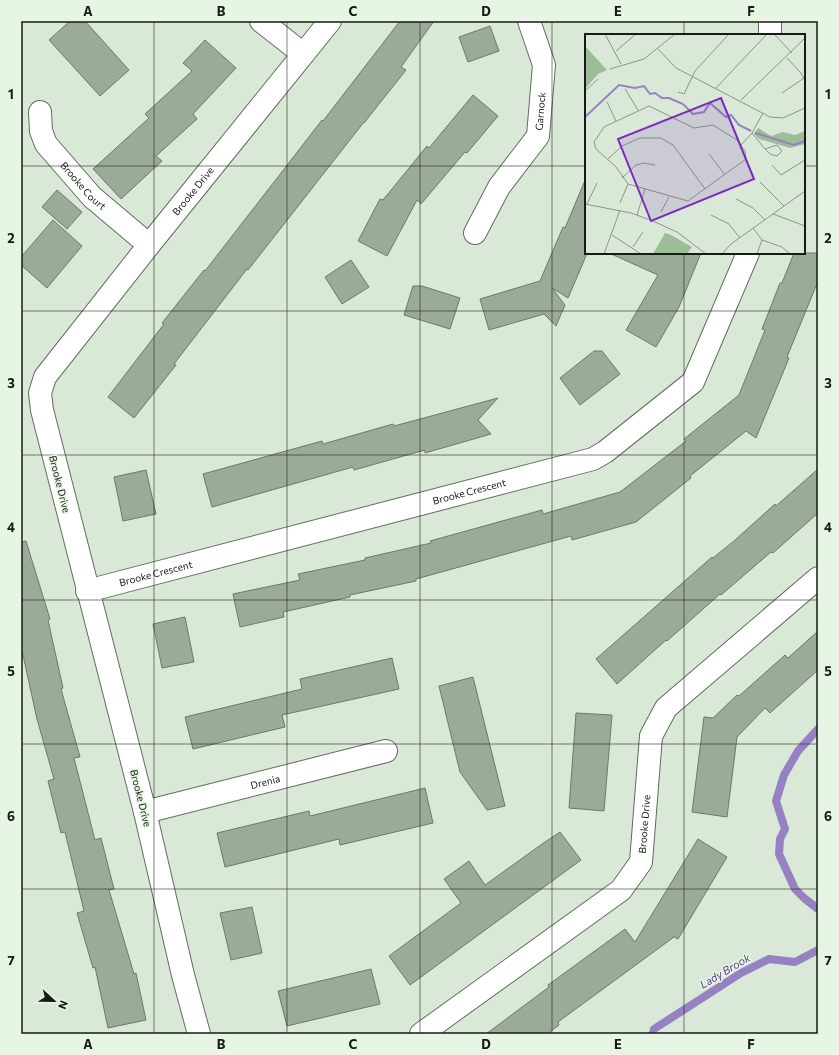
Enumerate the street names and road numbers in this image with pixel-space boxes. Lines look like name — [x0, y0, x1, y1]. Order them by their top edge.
street label: Garnock — [532, 91, 548, 131]
street label: Brooke Court — [58, 159, 108, 212]
street label: Brooke Drive — [170, 164, 216, 218]
street label: Brooke Drive — [47, 454, 73, 514]
street label: Brooke Crescent — [431, 476, 507, 507]
street label: Brooke Crescent — [118, 558, 194, 588]
street label: Brooke Drive — [128, 768, 154, 828]
street label: Drenia — [249, 772, 281, 791]
street label: Brooke Drive — [636, 794, 652, 854]

